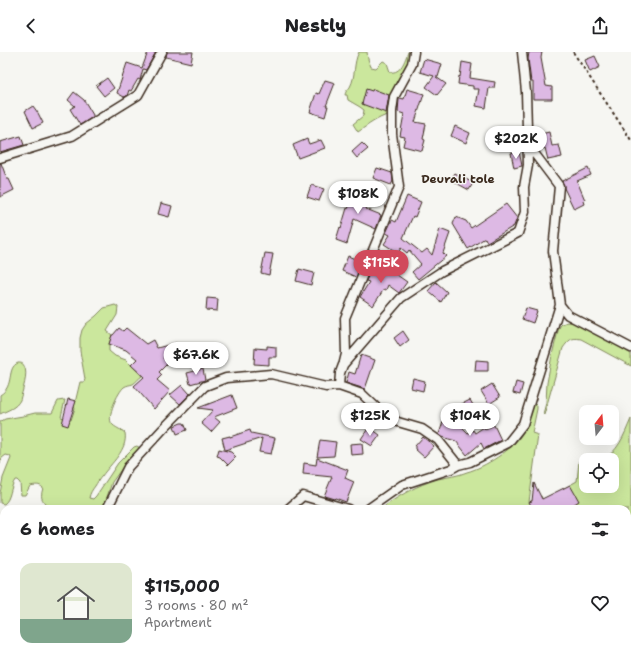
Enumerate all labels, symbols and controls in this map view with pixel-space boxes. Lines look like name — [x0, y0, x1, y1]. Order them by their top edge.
text: Nestly — [285, 14, 346, 38]
icon: back — [20, 15, 42, 37]
icon: share — [589, 15, 611, 37]
pin: $202K — [488, 126, 544, 160]
text: $202K — [494, 130, 538, 147]
district label: Deurali tole — [421, 171, 495, 187]
pin: $108K — [330, 181, 386, 215]
text: $108K — [337, 185, 379, 202]
pin: $115K — [353, 250, 409, 284]
text: $115K — [363, 254, 399, 271]
pin: $67.6K — [163, 342, 229, 376]
text: $67.6K — [173, 346, 219, 363]
pin: $125K — [342, 403, 398, 437]
pin: $104K — [442, 403, 498, 437]
north arrow — [579, 405, 619, 445]
map controls — [579, 405, 619, 493]
text: $125K — [350, 407, 390, 424]
text: $104K — [449, 407, 491, 424]
button: locate — [579, 453, 619, 493]
text: 6 homes — [20, 518, 95, 540]
icon: filters — [589, 518, 611, 540]
text: $115,000 — [144, 575, 220, 597]
icon: home — [52, 579, 100, 627]
icon: heart — [589, 592, 611, 614]
text: 3 rooms · 80 m² — [144, 597, 248, 614]
text: Apartment — [144, 614, 212, 631]

